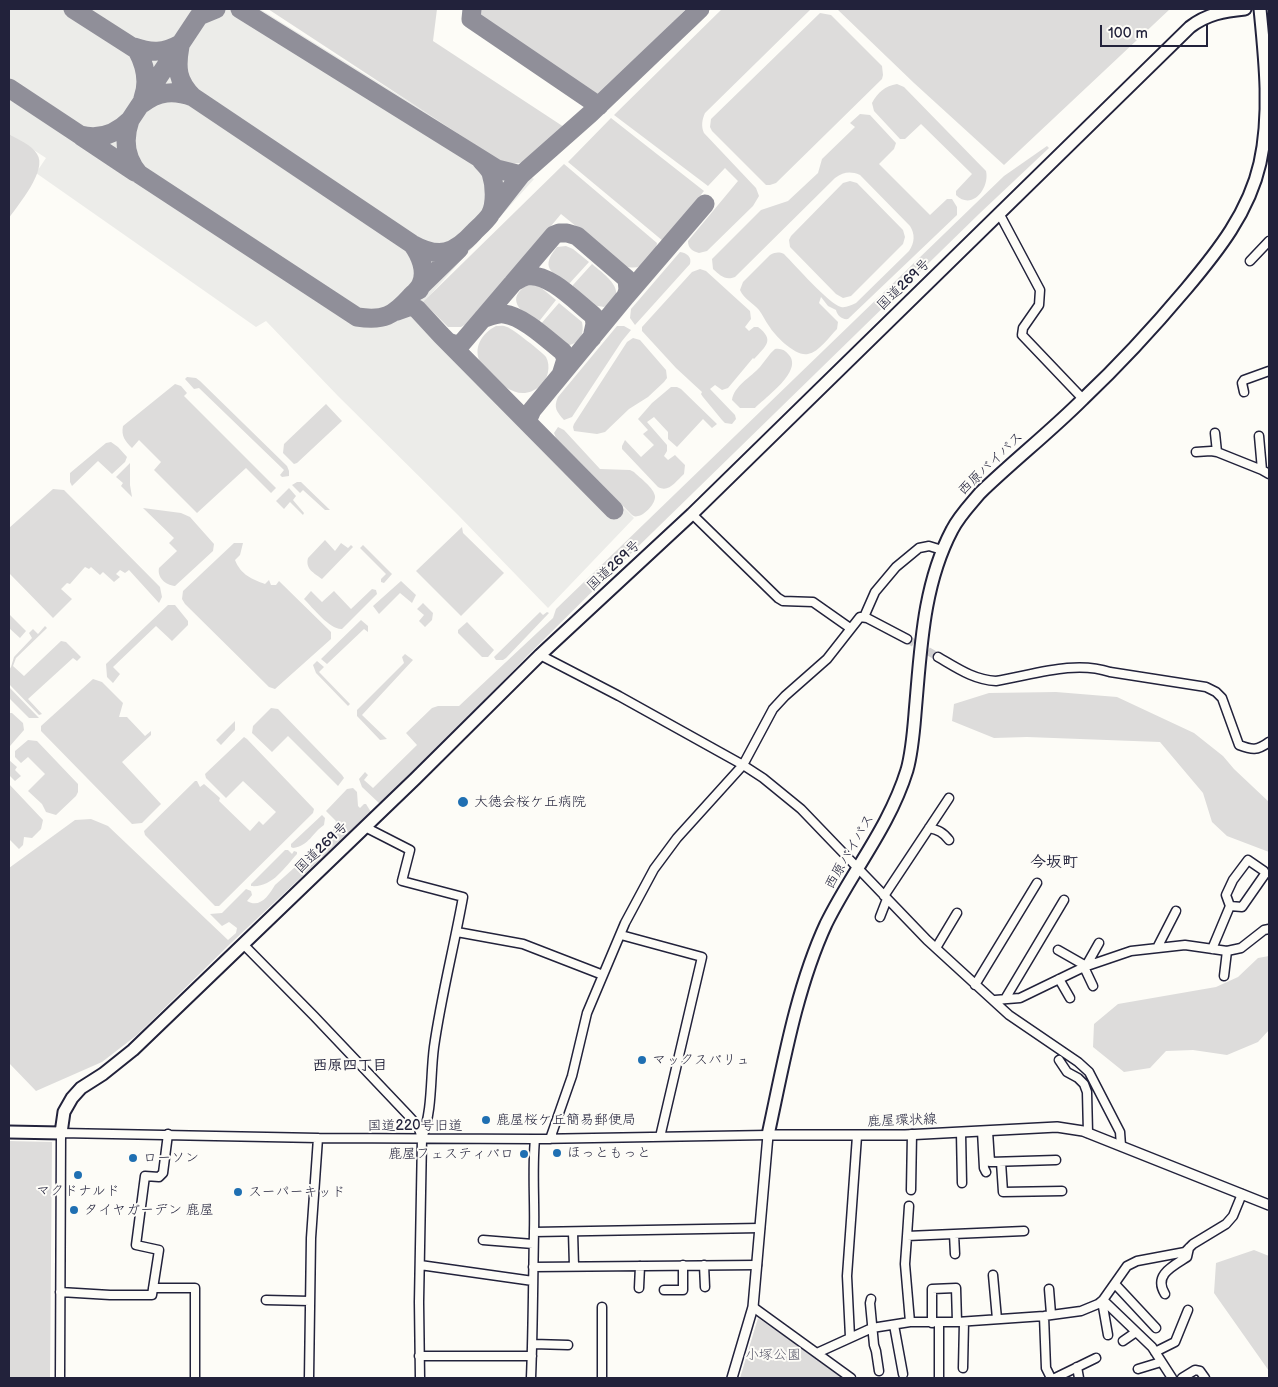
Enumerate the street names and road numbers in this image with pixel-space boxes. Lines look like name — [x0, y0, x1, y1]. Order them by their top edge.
street label: 国道269号 — [874, 256, 934, 314]
street label: 西原バイパス — [955, 429, 1027, 499]
street label: 国道269号 — [584, 537, 644, 595]
street label: 西原バイパス — [822, 811, 878, 893]
street label: 国道269号 — [292, 819, 352, 877]
street label: 鹿屋環状線 — [867, 1111, 937, 1131]
street label: 国道220号旧道 — [368, 1118, 462, 1134]

